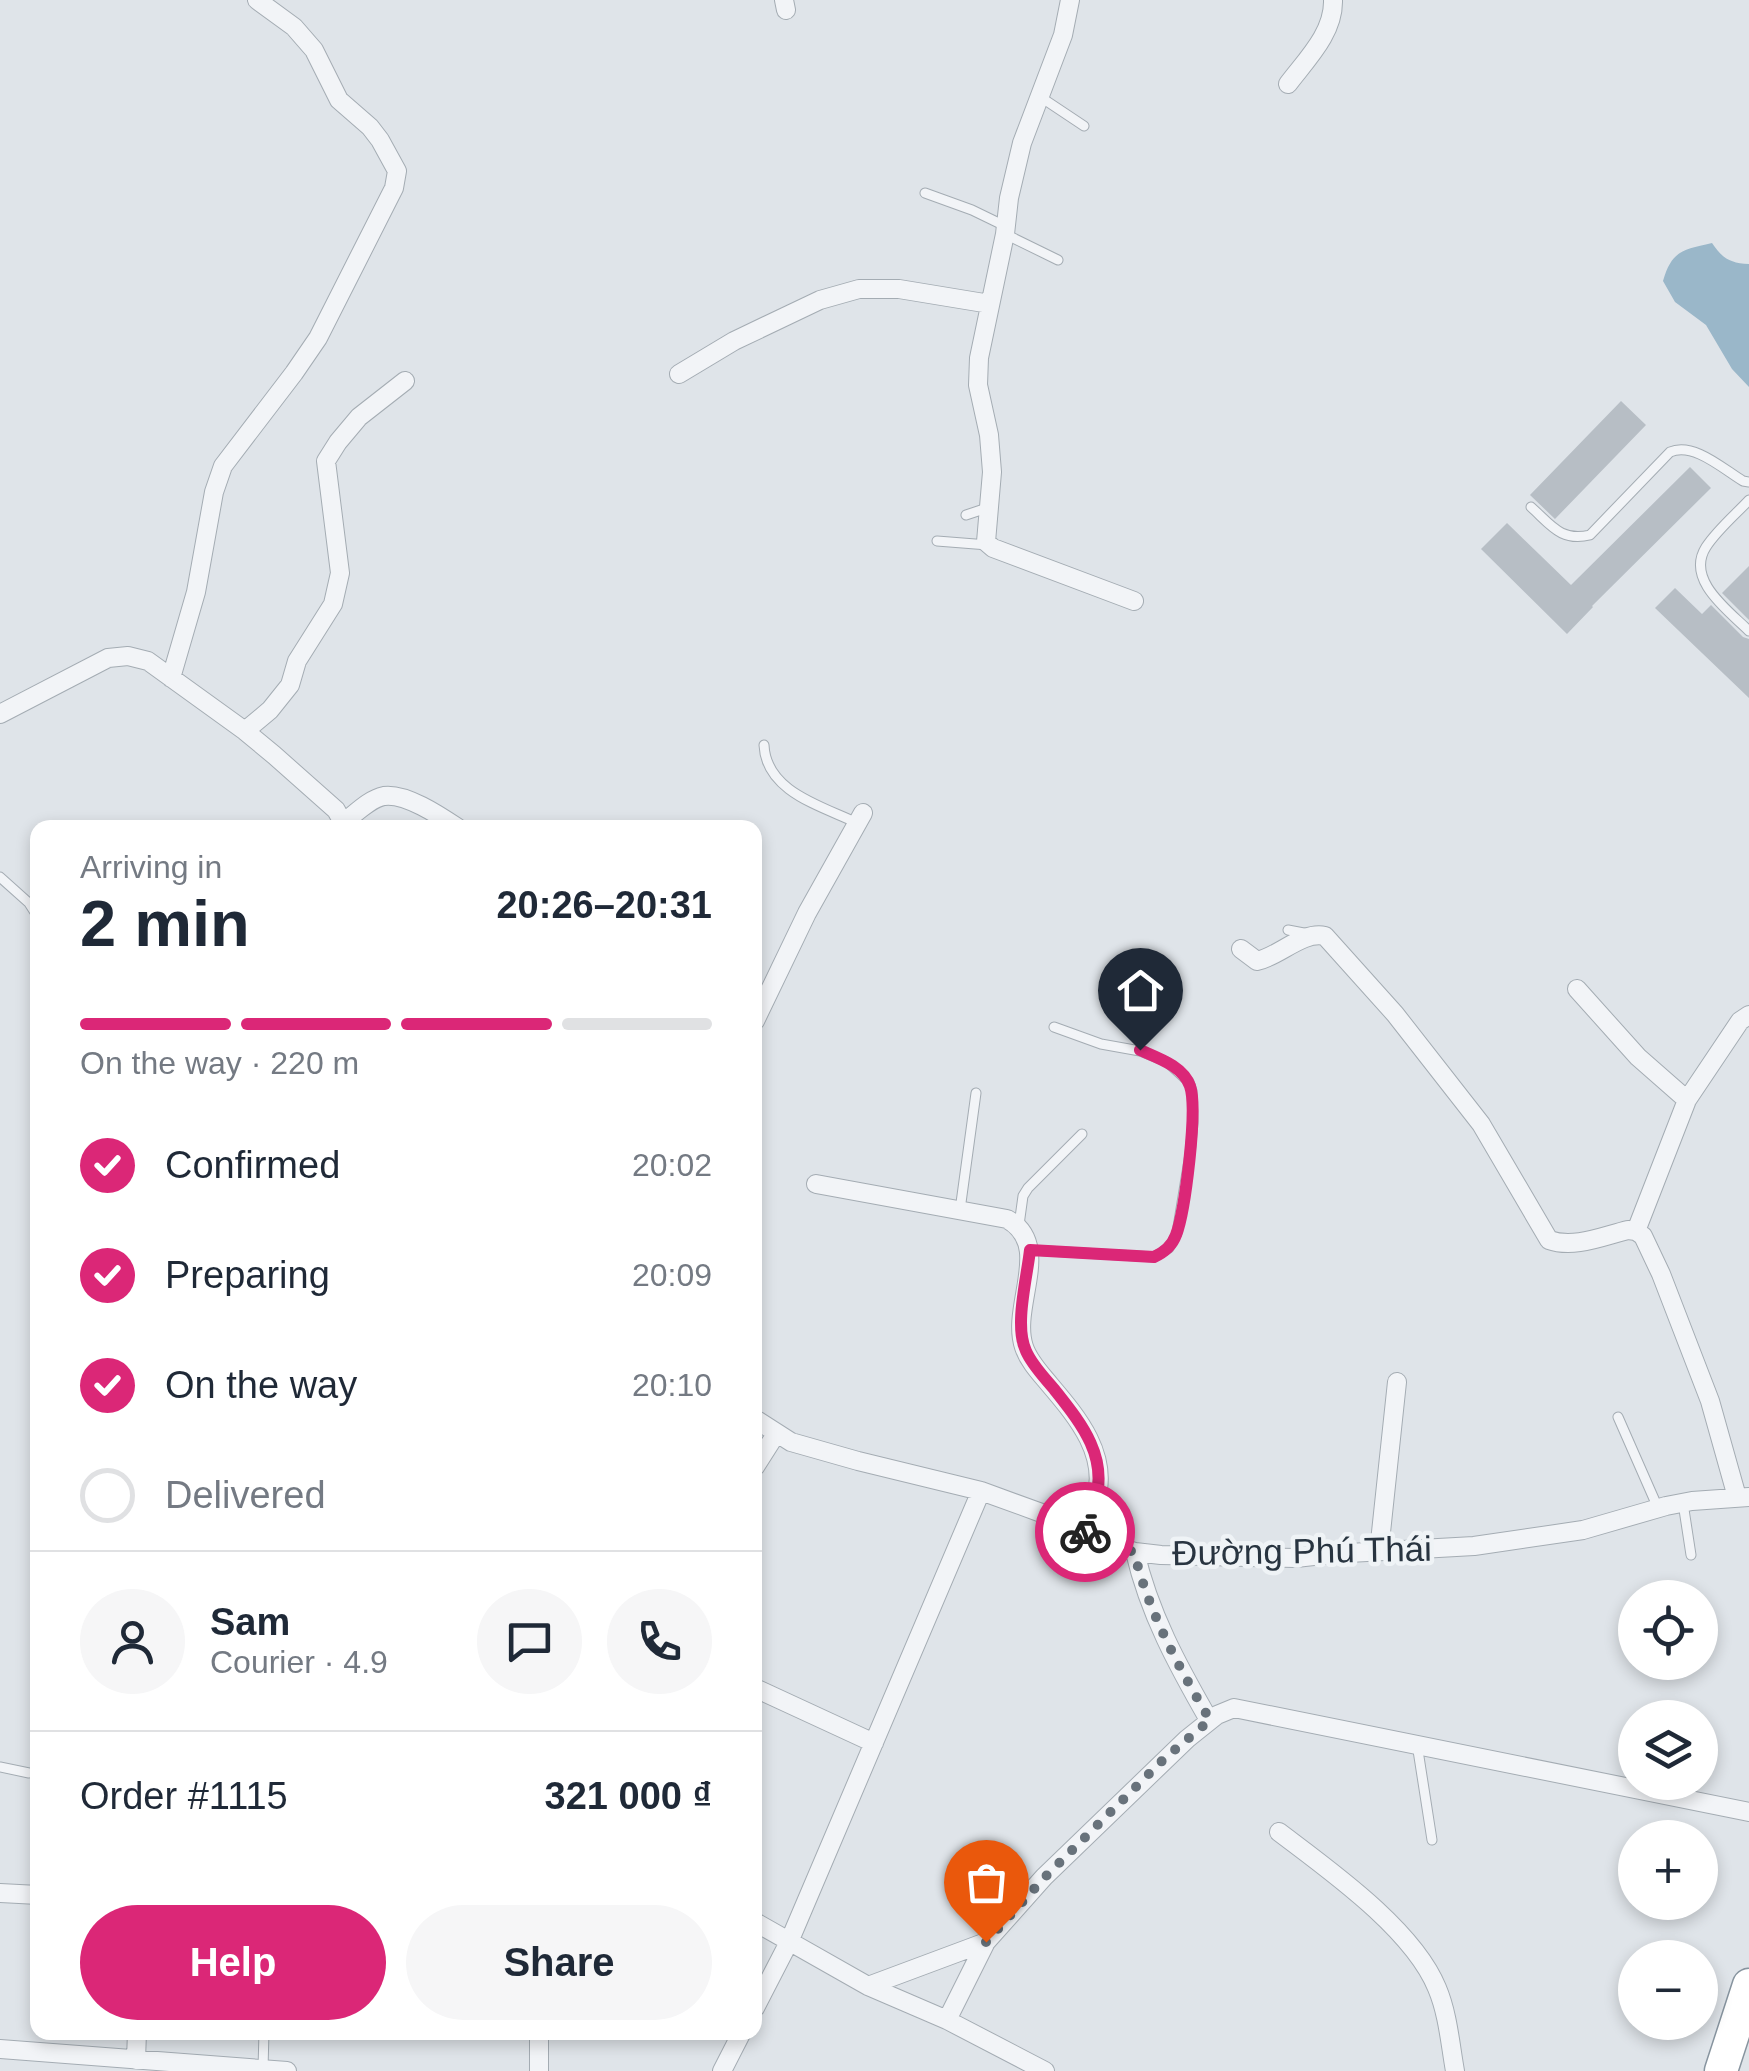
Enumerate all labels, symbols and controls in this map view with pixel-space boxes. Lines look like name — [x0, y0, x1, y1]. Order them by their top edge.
text: Arriving in — [80, 849, 222, 885]
text: 20:26–20:31 — [496, 884, 712, 926]
text: 2 min — [80, 887, 250, 960]
pin — [1098, 948, 1183, 1051]
icon: home — [1113, 963, 1168, 1018]
text: On the way · 220 m — [80, 1045, 359, 1081]
icon: check — [80, 1138, 135, 1193]
text: Confirmed — [165, 1144, 340, 1186]
text: 20:02 — [632, 1147, 712, 1183]
icon: check — [80, 1248, 135, 1303]
text: Preparing — [165, 1254, 330, 1296]
text: 20:09 — [632, 1257, 712, 1293]
icon: check — [80, 1358, 135, 1413]
text: On the way — [165, 1364, 357, 1406]
text: 20:10 — [632, 1367, 712, 1403]
text: Delivered — [165, 1474, 326, 1516]
courier — [1035, 1482, 1135, 1582]
icon: bike — [1058, 1505, 1113, 1560]
street label: Đường Phú Thái — [1172, 1529, 1432, 1572]
map controls — [1618, 1580, 1718, 2040]
button: locate — [1618, 1580, 1718, 1680]
button: person — [80, 1589, 185, 1694]
button: chat — [477, 1589, 582, 1694]
button: phone — [607, 1589, 712, 1694]
text: Sam — [210, 1601, 290, 1643]
text: Courier · 4.9 — [210, 1644, 388, 1680]
button: layers — [1618, 1700, 1718, 1800]
text: Order #1115 — [80, 1775, 288, 1817]
text: 321 000 ₫ — [545, 1775, 712, 1817]
button: + — [1618, 1820, 1718, 1920]
pin — [944, 1840, 1029, 1943]
icon: bag — [959, 1855, 1014, 1910]
button: Help — [80, 1905, 386, 2020]
button: Share — [406, 1905, 712, 2020]
button: − — [1618, 1940, 1718, 2040]

